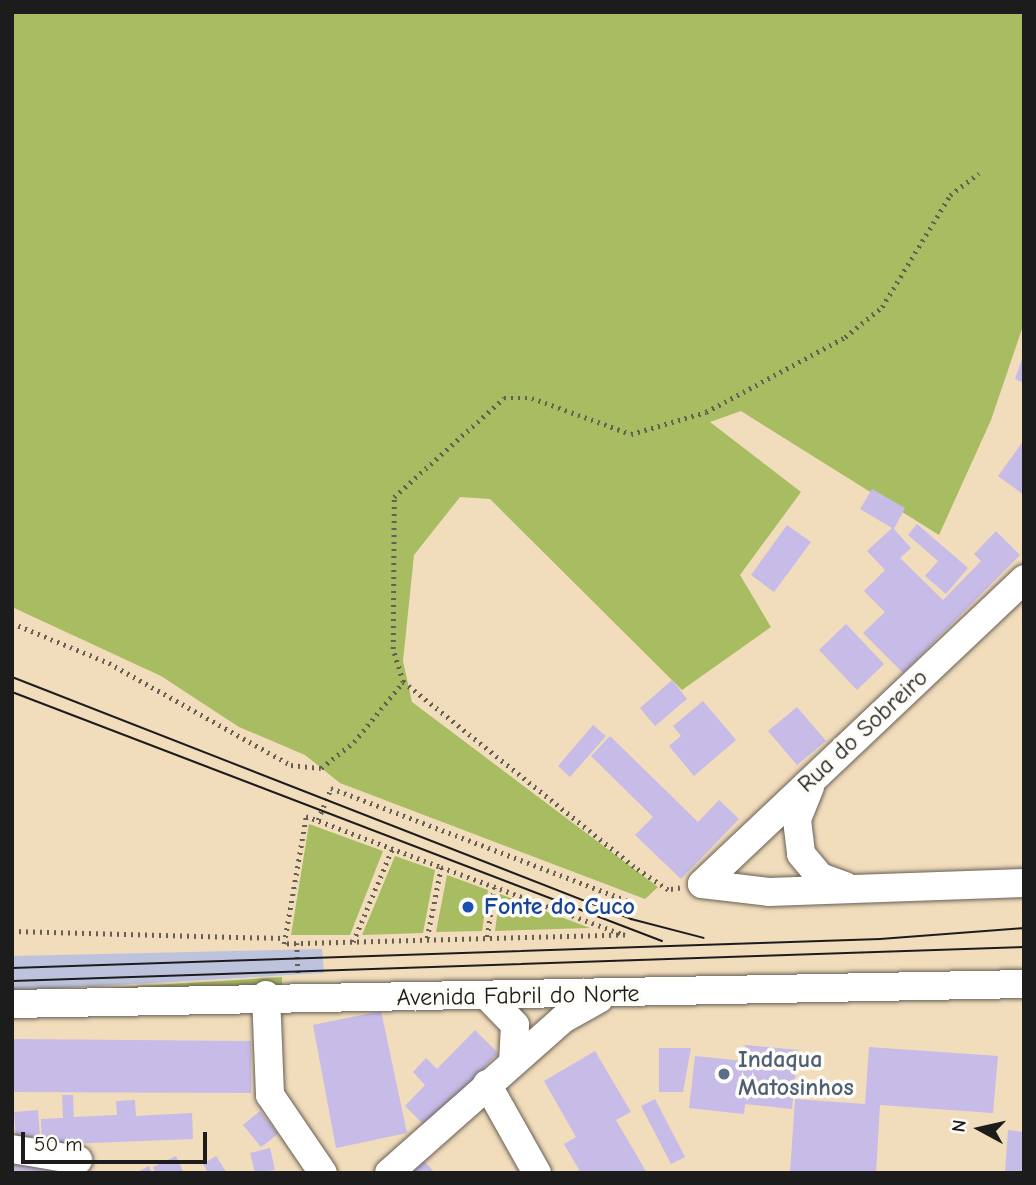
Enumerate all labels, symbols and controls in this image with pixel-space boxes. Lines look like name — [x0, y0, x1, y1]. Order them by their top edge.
street label: Rua do Sobreiro — [792, 663, 934, 799]
place label: Fonte do Cuco — [484, 893, 635, 921]
marker: Fonte do Cuco — [458, 897, 478, 917]
street label: Avenida Fabril do Norte — [396, 979, 640, 1013]
place label: Indaqua Matosinhos — [738, 1046, 854, 1102]
marker: Indaqua Matosinhos — [716, 1066, 732, 1082]
north arrow — [945, 1094, 1015, 1164]
scale bar — [24, 1118, 210, 1162]
text: N — [947, 1118, 971, 1134]
text: 50 m — [34, 1132, 83, 1156]

